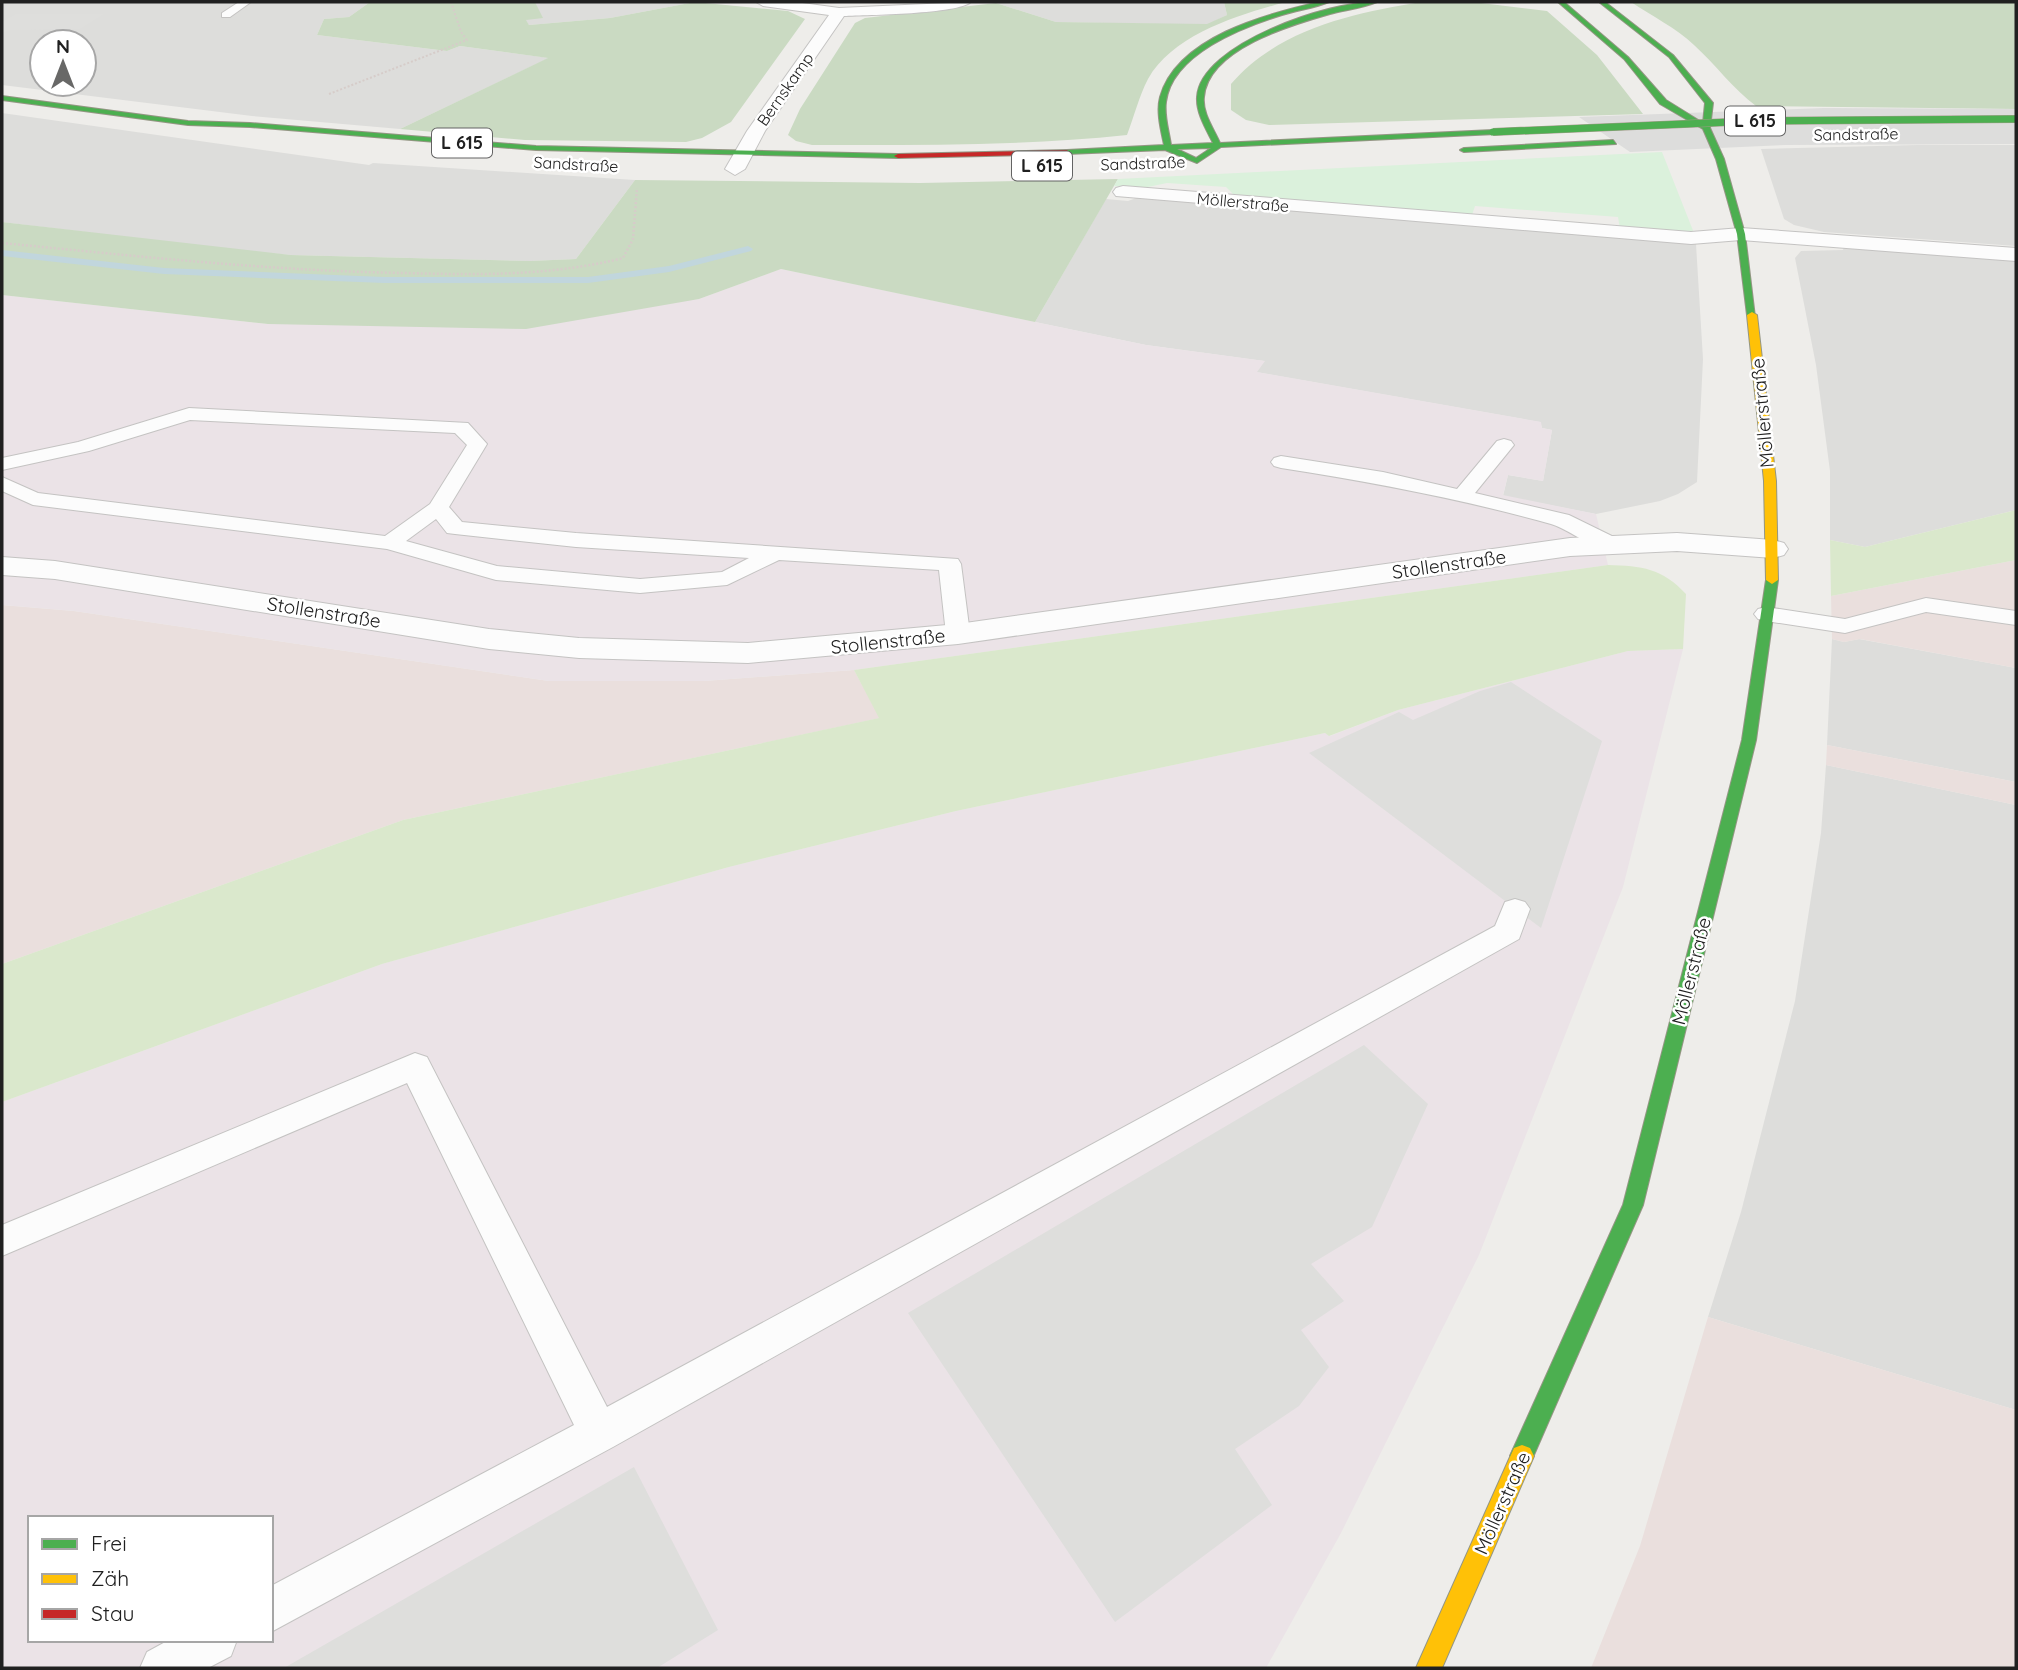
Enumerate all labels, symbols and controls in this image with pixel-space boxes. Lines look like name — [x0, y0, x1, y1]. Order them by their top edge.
north arrow — [28, 28, 98, 98]
text: N — [56, 34, 70, 58]
street label: Bernskamp — [752, 49, 818, 129]
road number: L 615 — [1725, 106, 1785, 136]
street label: Sandstraße — [1813, 123, 1899, 145]
road number: L 615 — [432, 128, 492, 158]
street label: Sandstraße — [533, 152, 619, 176]
road number: L 615 — [1012, 152, 1072, 181]
street label: Sandstraße — [1100, 152, 1186, 174]
street label: Möllerstraße — [1196, 188, 1290, 216]
street label: Möllerstraße — [1745, 357, 1779, 469]
street label: Stollenstraße — [1390, 544, 1508, 584]
street label: Stollenstraße — [265, 591, 383, 633]
street label: Stollenstraße — [830, 623, 946, 659]
street label: Möllerstraße — [1666, 915, 1716, 1027]
street label: Möllerstraße — [1469, 1448, 1535, 1558]
legend — [28, 1516, 273, 1642]
text: Frei — [91, 1530, 127, 1556]
text: Zäh — [91, 1565, 129, 1591]
text: Stau — [91, 1600, 134, 1626]

